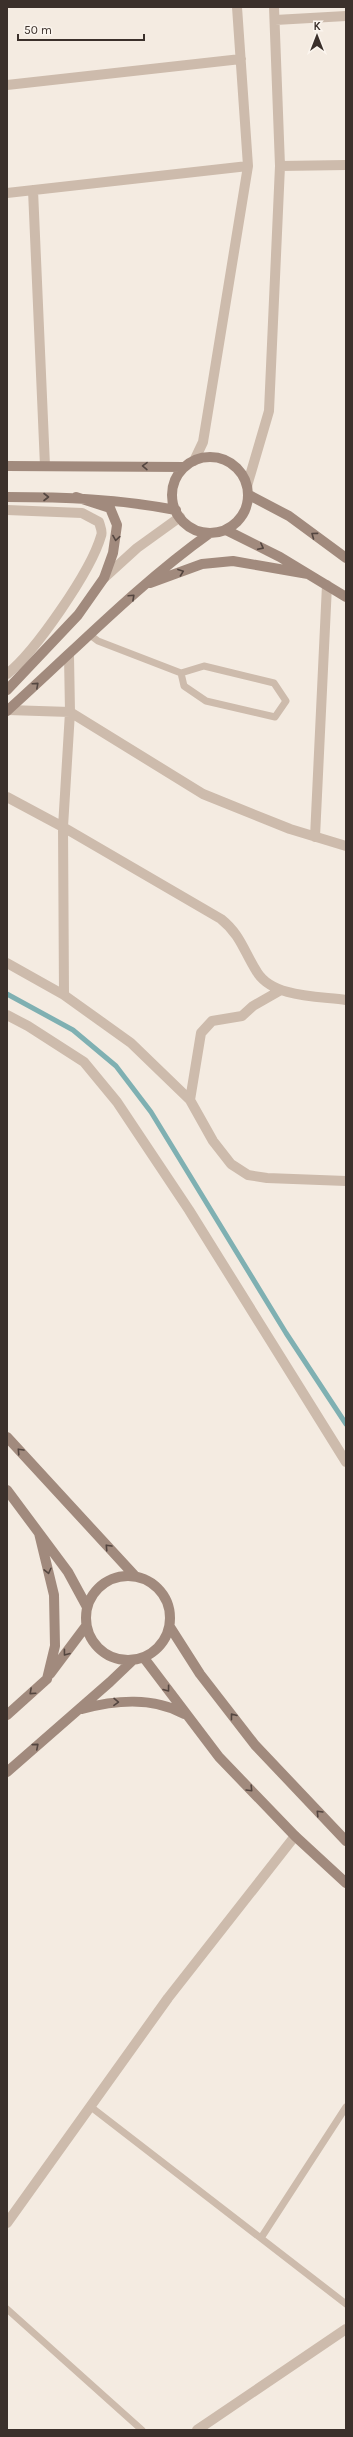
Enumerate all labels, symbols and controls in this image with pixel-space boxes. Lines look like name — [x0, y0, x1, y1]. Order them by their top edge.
scale bar — [18, 16, 144, 42]
north arrow — [297, 16, 337, 56]
text: K — [313, 20, 321, 33]
text: 50 m — [24, 23, 52, 37]
one-way arrow — [142, 462, 148, 470]
one-way arrow — [43, 493, 49, 501]
one-way arrow — [312, 533, 319, 540]
one-way arrow — [112, 534, 121, 541]
one-way arrow — [257, 542, 264, 550]
one-way arrow — [177, 568, 184, 576]
one-way arrow — [127, 594, 134, 601]
one-way arrow — [31, 682, 39, 690]
one-way arrow — [18, 1448, 25, 1456]
one-way arrow — [106, 1544, 113, 1552]
one-way arrow — [44, 1567, 52, 1574]
one-way arrow — [64, 1648, 71, 1655]
one-way arrow — [163, 1685, 170, 1692]
one-way arrow — [29, 1688, 37, 1695]
one-way arrow — [113, 1698, 119, 1707]
one-way arrow — [230, 1714, 237, 1721]
one-way arrow — [32, 1744, 39, 1751]
one-way arrow — [245, 1784, 253, 1792]
one-way arrow — [316, 1810, 324, 1818]

